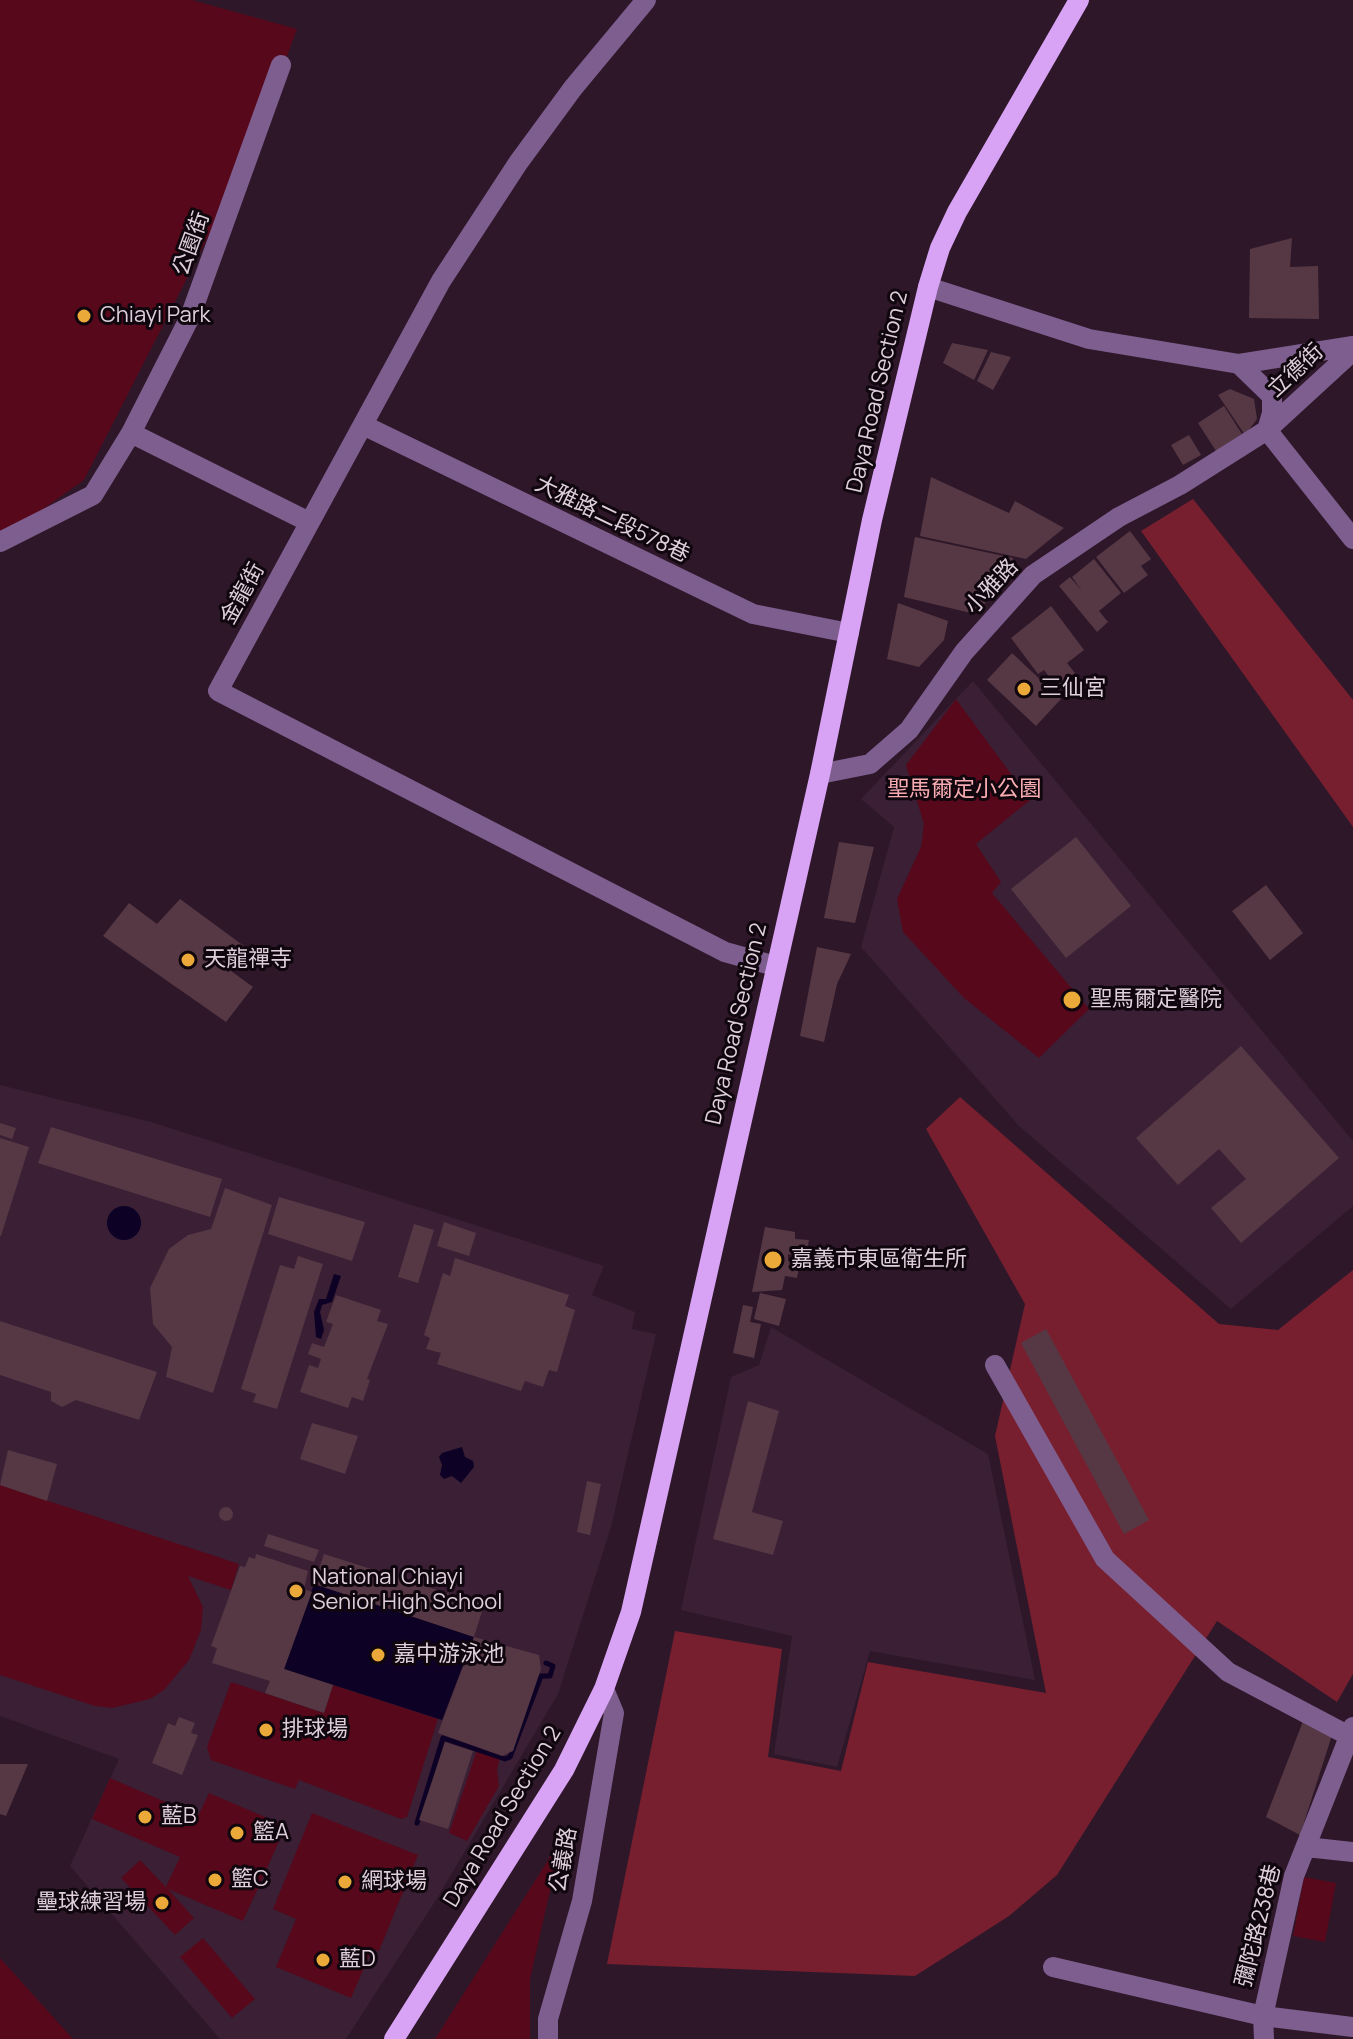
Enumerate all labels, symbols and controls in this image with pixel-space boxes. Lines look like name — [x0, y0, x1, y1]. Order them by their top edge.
street label: 公園街 — [168, 208, 216, 280]
street label: Daya Road Section 2 — [842, 289, 914, 495]
place label: Chiayi Park — [100, 303, 210, 329]
marker: Chiayi Park — [75, 307, 93, 325]
street label: 立德街 — [1263, 339, 1329, 403]
street label: 大雅路二段578巷 — [530, 471, 694, 569]
street label: 小雅路 — [960, 554, 1024, 620]
street label: 金龍街 — [215, 559, 271, 629]
place label: 三仙宮 — [1040, 676, 1106, 702]
marker: 三仙宮 — [1015, 680, 1033, 698]
park label: 聖馬爾定小公園 — [887, 777, 1041, 803]
street label: Daya Road Section 2 — [701, 921, 773, 1127]
place label: 天龍禪寺 — [204, 947, 292, 973]
marker: 天龍禪寺 — [179, 951, 197, 969]
place label: 聖馬爾定醫院 — [1090, 987, 1222, 1013]
marker: 聖馬爾定醫院 — [1061, 989, 1083, 1011]
place label: 嘉義市東區衛生所 — [791, 1247, 967, 1273]
marker: 嘉義市東區衛生所 — [762, 1249, 784, 1271]
place label: National Chiayi Senior High School — [312, 1565, 502, 1616]
marker: National Chiayi Senior High School — [287, 1582, 305, 1600]
place label: 嘉中游泳池 — [394, 1642, 504, 1668]
marker: 嘉中游泳池 — [369, 1646, 387, 1664]
place label: 排球場 — [282, 1717, 348, 1743]
marker: 排球場 — [257, 1721, 275, 1739]
street label: Daya Road Section 2 — [439, 1722, 567, 1912]
place label: 藍B — [161, 1804, 196, 1830]
marker: 藍B — [136, 1808, 154, 1826]
place label: 籃A — [253, 1820, 289, 1846]
marker: 籃A — [228, 1824, 246, 1842]
street label: 公義路 — [545, 1825, 583, 1895]
street label: 彌陀路238巷 — [1231, 1862, 1287, 1990]
place label: 籃C — [231, 1867, 269, 1893]
place label: 網球場 — [361, 1869, 427, 1895]
marker: 籃C — [206, 1871, 224, 1889]
marker: 網球場 — [336, 1873, 354, 1891]
place label: 壘球練習場 — [36, 1890, 146, 1916]
marker: 壘球練習場 — [153, 1894, 171, 1912]
place label: 藍D — [339, 1947, 376, 1973]
marker: 藍D — [314, 1951, 332, 1969]

